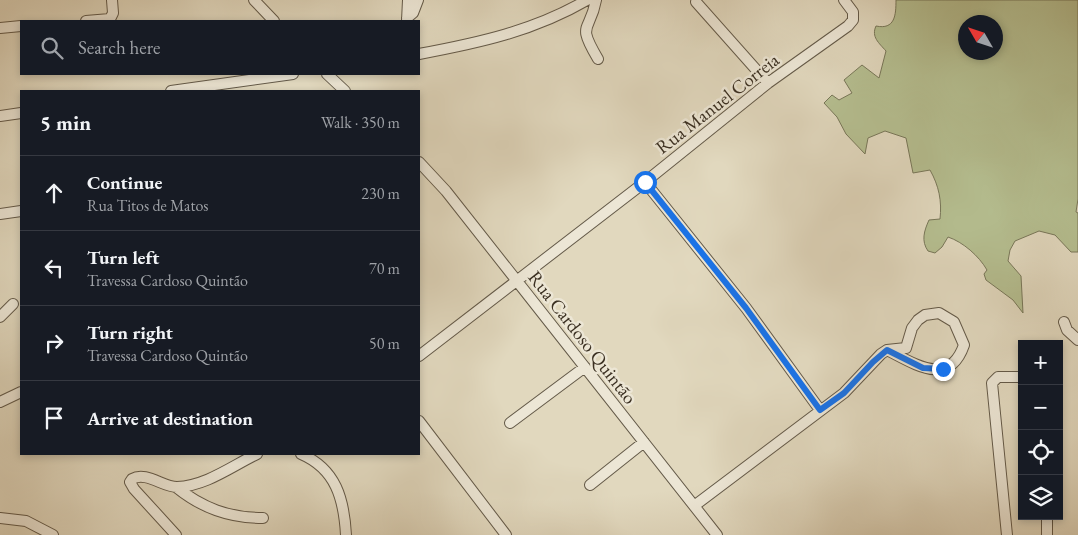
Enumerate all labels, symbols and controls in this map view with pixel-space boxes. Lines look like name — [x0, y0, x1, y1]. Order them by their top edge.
north arrow — [958, 15, 1003, 60]
search box — [20, 20, 420, 75]
icon: search — [38, 34, 66, 62]
text: Search here — [78, 35, 160, 60]
street label: Rua Manuel Correia — [650, 47, 785, 160]
text: 5 min — [40, 109, 91, 136]
text: Walk · 350 m — [321, 112, 400, 133]
text: Continue — [87, 170, 162, 195]
route start — [634, 171, 657, 194]
icon: ahead — [40, 179, 68, 207]
text: 230 m — [361, 183, 400, 204]
text: Rua Titos de Matos — [87, 195, 209, 216]
text: Turn left — [87, 245, 159, 270]
icon: left — [40, 254, 68, 282]
text: 70 m — [369, 258, 400, 279]
street label: Rua Cardoso Quintão — [523, 265, 643, 409]
text: Travessa Cardoso Quintão — [87, 270, 248, 291]
text: Turn right — [87, 320, 173, 345]
icon: right — [40, 329, 68, 357]
text: 50 m — [369, 333, 400, 354]
map controls — [1018, 340, 1063, 520]
button: + — [1018, 340, 1063, 385]
text: Travessa Cardoso Quintão — [87, 345, 248, 366]
route end — [932, 358, 955, 381]
button: − — [1018, 385, 1063, 430]
icon: arrive — [40, 404, 68, 432]
text: Arrive at destination — [87, 406, 253, 431]
button: locate — [1018, 430, 1063, 475]
button: layers — [1018, 475, 1063, 520]

